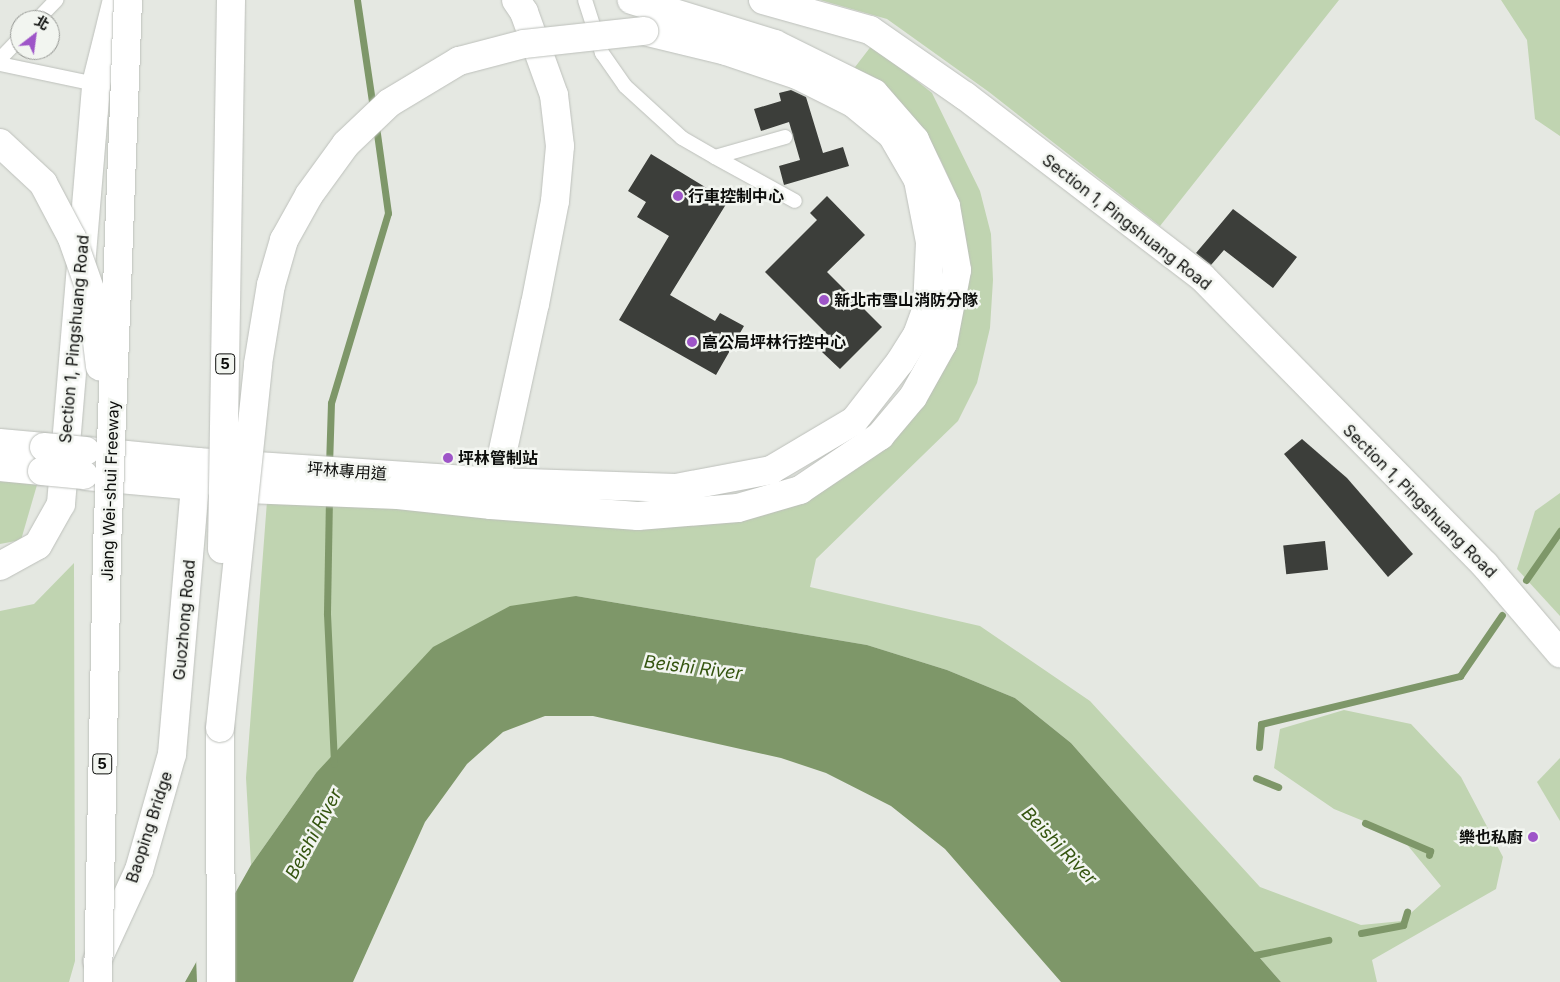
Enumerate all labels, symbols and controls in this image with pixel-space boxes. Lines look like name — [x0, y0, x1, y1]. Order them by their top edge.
north arrow — [10, 10, 60, 60]
text: 北 — [32, 12, 53, 33]
street label: Section 1, Pingshuang Road — [1039, 150, 1215, 294]
place label: 行車控制中心 — [688, 186, 784, 206]
marker: 行車控制中心 — [672, 190, 684, 202]
street label: Section 1, Pingshuang Road — [55, 234, 93, 444]
place label: 新北市雪山消防分隊 — [834, 290, 978, 310]
marker: 新北市雪山消防分隊 — [818, 294, 830, 306]
place label: 高公局坪林行控中心 — [702, 332, 846, 352]
marker: 高公局坪林行控中心 — [686, 336, 698, 348]
road number: 5 — [215, 352, 235, 376]
street label: Jiang Wei-shui Freeway — [97, 400, 123, 582]
street label: Section 1, Pingshuang Road — [1339, 420, 1501, 582]
place label: 坪林管制站 — [458, 448, 538, 468]
marker: 坪林管制站 — [442, 452, 454, 464]
street label: 坪林專用道 — [306, 459, 388, 483]
street label: Guozhong Road — [169, 559, 199, 681]
water label: Beishi River — [643, 651, 743, 685]
road number: 5 — [92, 752, 112, 776]
street label: Baoping Bridge — [122, 769, 176, 885]
water label: Beishi River — [281, 785, 347, 883]
water label: Beishi River — [1017, 803, 1101, 889]
place label: 樂也私廚 — [1459, 827, 1523, 847]
marker: 樂也私廚 — [1527, 831, 1539, 843]

